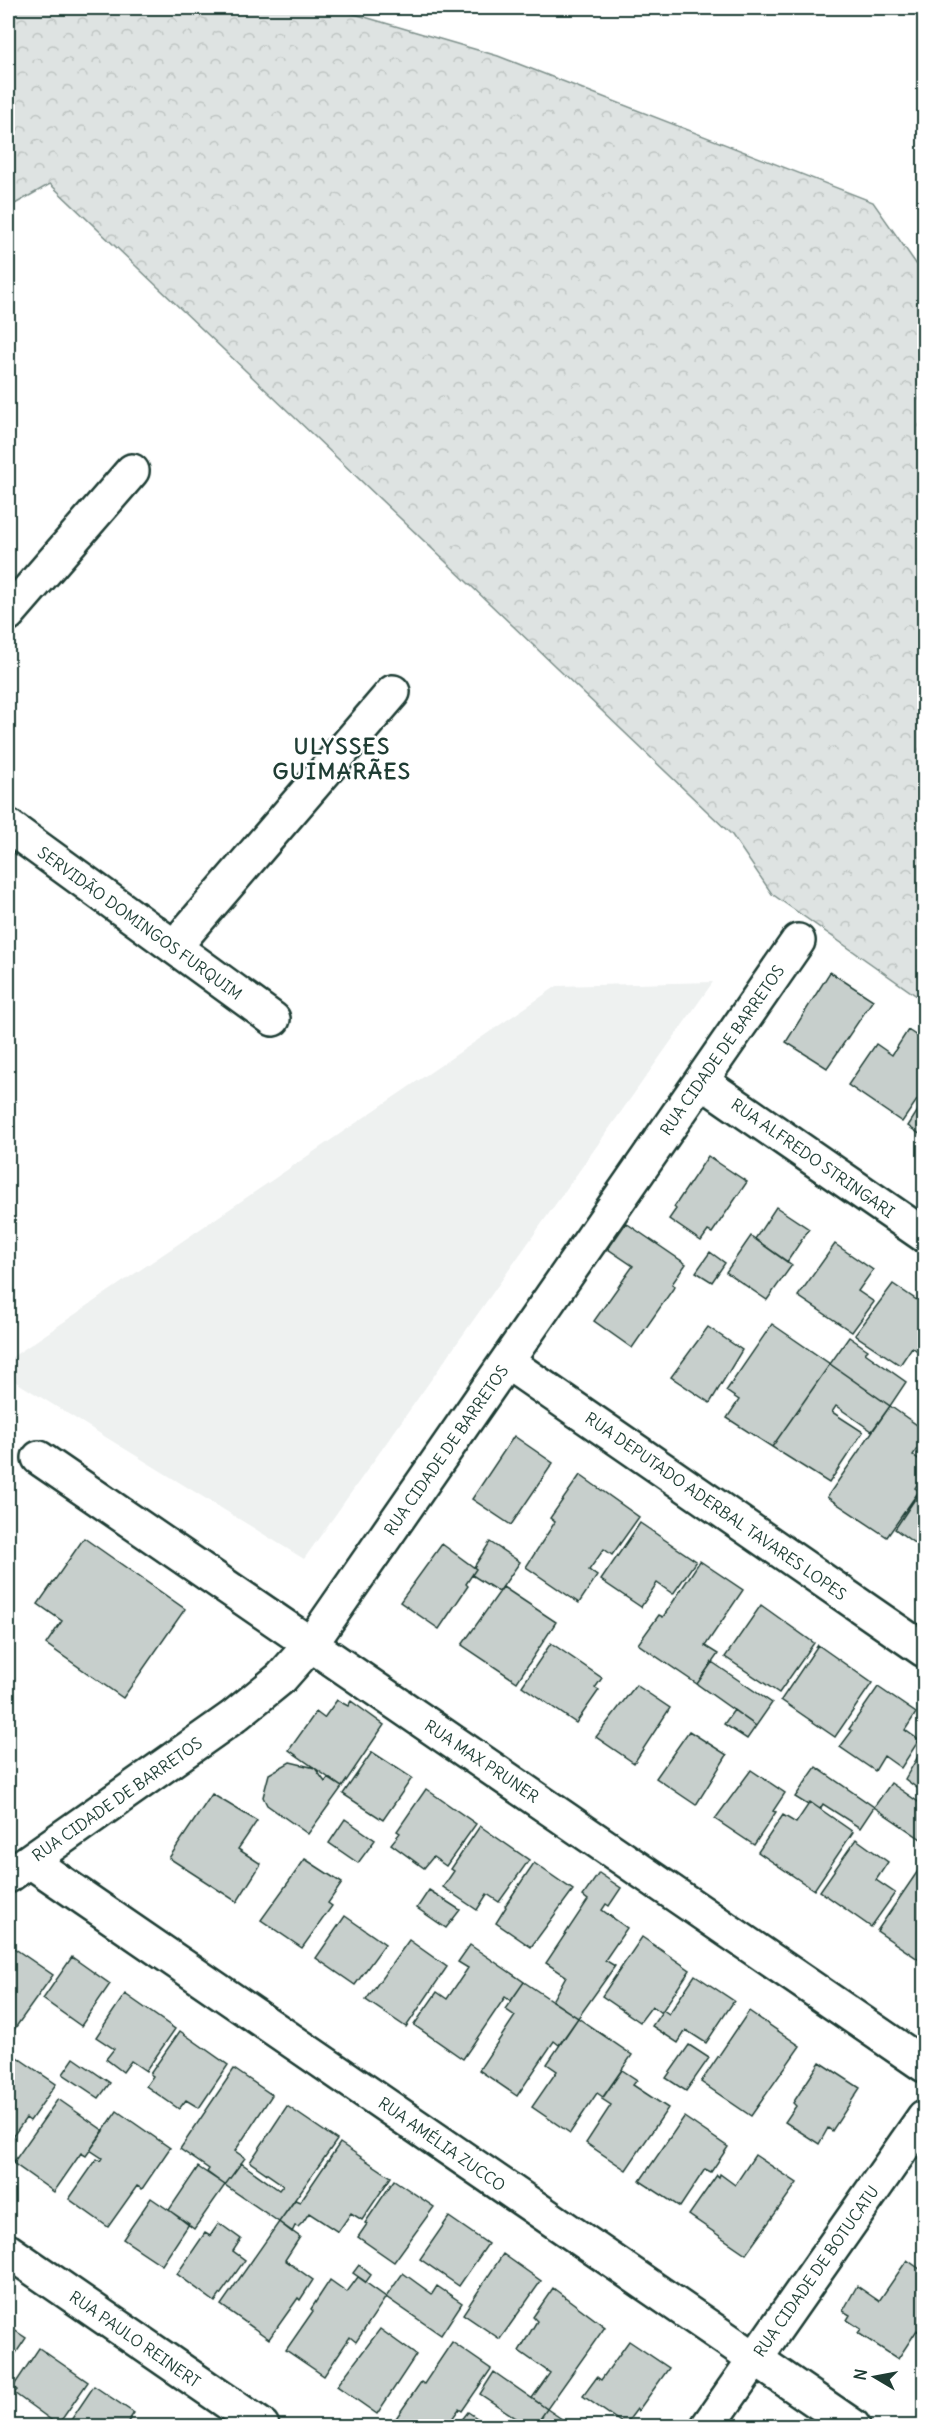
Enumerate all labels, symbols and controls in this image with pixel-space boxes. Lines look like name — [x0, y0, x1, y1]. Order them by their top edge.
district label: ULYSSES GUIMARÃES — [272, 732, 412, 785]
street label: SERVIDÃO DOMINGOS FURQUIM — [34, 842, 246, 1004]
street label: RUA CIDADE DE BARRETOS — [656, 961, 789, 1139]
street label: RUA ALFREDO STRINGARI — [727, 1094, 899, 1222]
street label: RUA CIDADE DE BARRETOS — [380, 1361, 513, 1539]
street label: RUA DEPUTADO ADERBAL TAVARES LOPES — [582, 1408, 851, 1604]
street label: RUA MAX PRUNER — [421, 1715, 543, 1807]
street label: RUA CIDADE DE BARRETOS — [28, 1732, 206, 1865]
street label: RUA AMÉLIA ZUCCO — [375, 2093, 509, 2195]
street label: RUA CIDADE DE BOTUCATU — [749, 2182, 883, 2360]
street label: RUA PAULO REINERT — [66, 2286, 204, 2392]
north arrow — [845, 2347, 905, 2407]
text: N — [849, 2367, 871, 2382]

